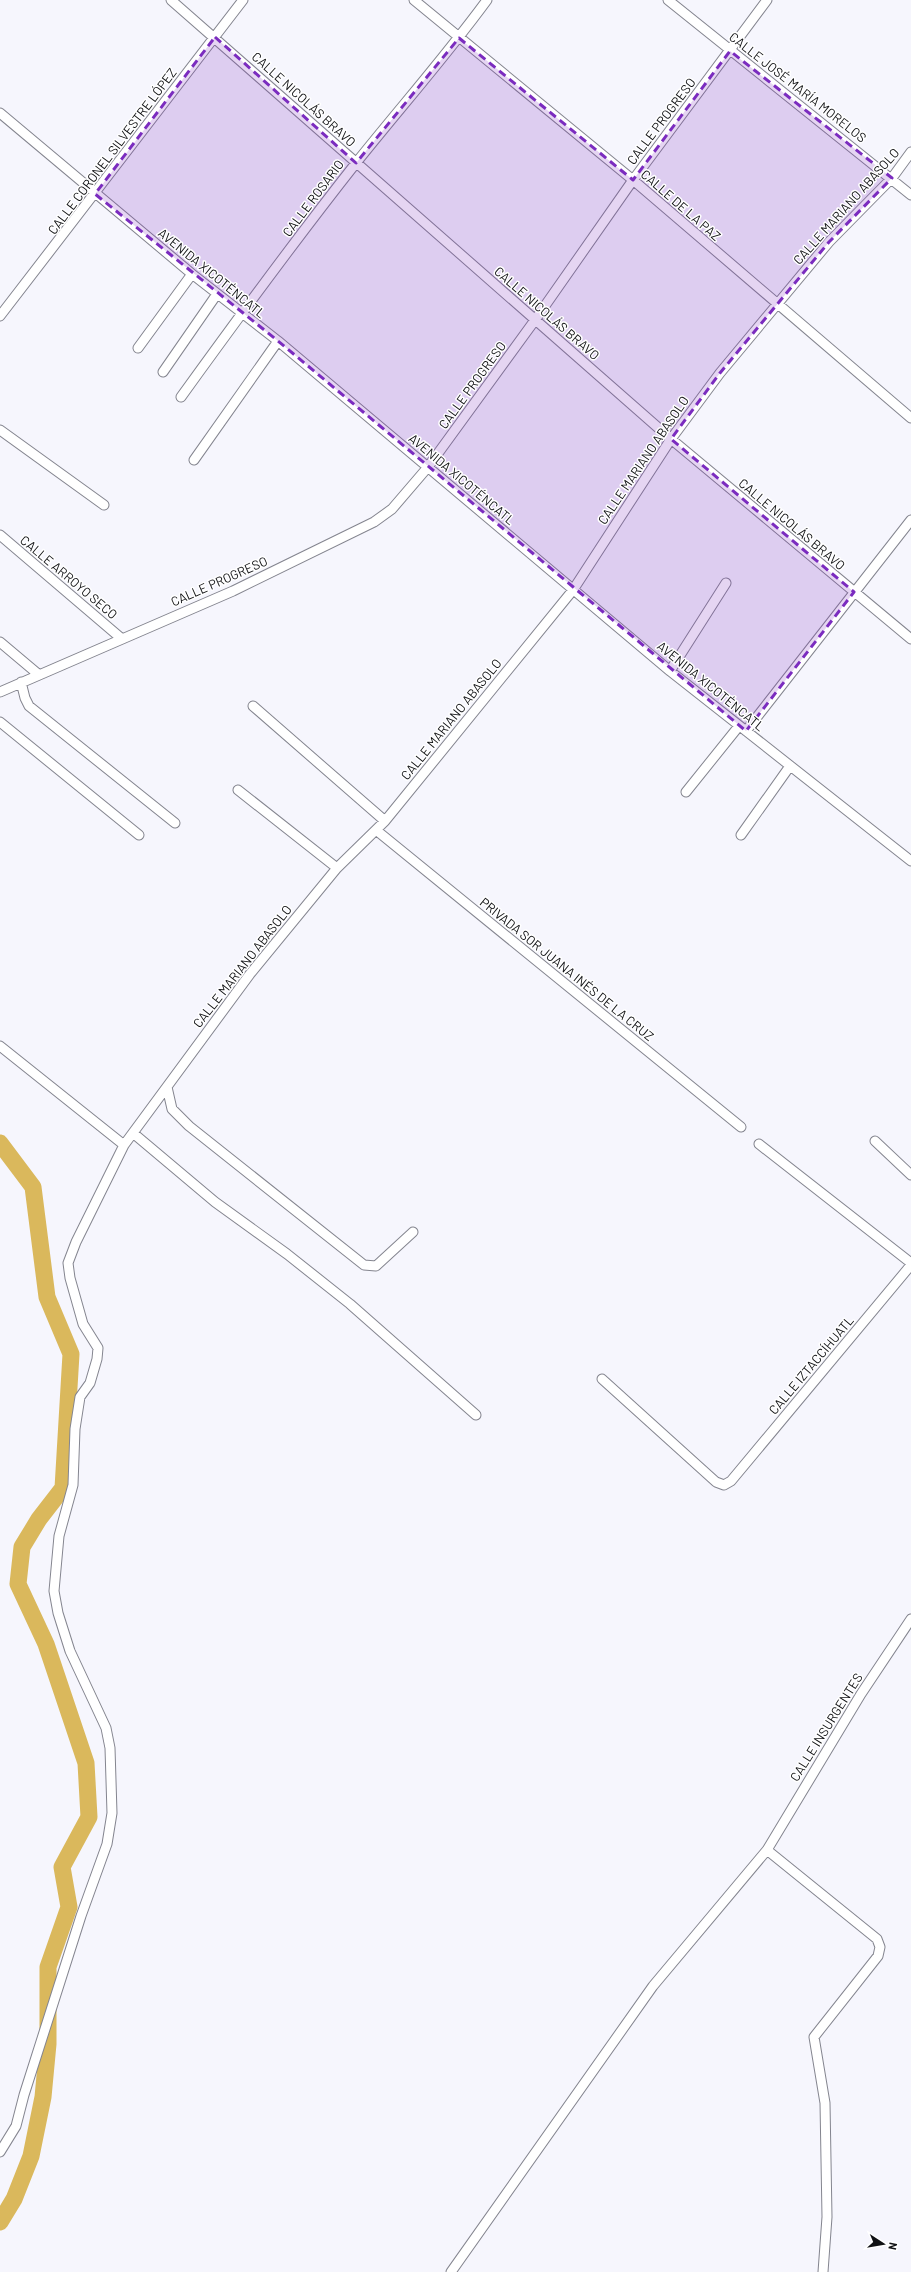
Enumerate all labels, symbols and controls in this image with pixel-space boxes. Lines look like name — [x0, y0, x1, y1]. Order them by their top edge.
street label: CALLE JOSÉ MARÍA MORELOS — [726, 28, 870, 146]
street label: CALLE NICOLÁS BRAVO — [249, 48, 359, 150]
street label: CALLE CORONEL SILVESTRE LÓPEZ — [44, 65, 180, 237]
street label: CALLE PROGRESO — [623, 75, 699, 167]
street label: CALLE MARIANO ABASOLO — [789, 144, 903, 268]
street label: CALLE ROSARIO — [279, 156, 347, 240]
street label: CALLE DE LA PAZ — [638, 166, 724, 244]
street label: AVENIDA XICOTÉNCATL — [155, 225, 269, 321]
street label: CALLE NICOLÁS BRAVO — [491, 263, 603, 363]
street label: CALLE PROGRESO — [435, 338, 509, 432]
street label: CALLE MARIANO ABASOLO — [594, 393, 692, 527]
street label: AVENIDA XICOTÉNCATL — [406, 430, 518, 528]
street label: CALLE NICOLÁS BRAVO — [736, 475, 848, 573]
street label: CALLE ARROYO SECO — [17, 532, 121, 622]
street label: CALLE PROGRESO — [168, 552, 270, 610]
street label: AVENIDA XICOTÉNCATL — [654, 638, 768, 734]
street label: CALLE MARIANO ABASOLO — [397, 655, 505, 783]
street label: PRIVADA SOR JUANA INÉS DE LA CRUZ — [477, 894, 657, 1044]
street label: CALLE MARIANO ABASOLO — [189, 902, 295, 1030]
street label: CALLE IZTACCÍHUATL — [765, 1312, 857, 1418]
street label: CALLE INSURGENTES — [786, 1670, 866, 1784]
north arrow — [863, 2224, 903, 2264]
text: N — [886, 2241, 900, 2251]

